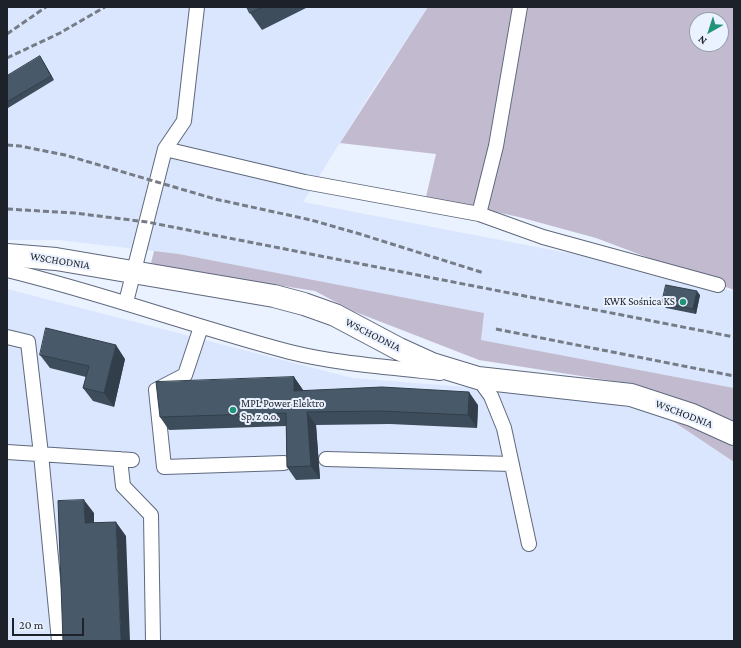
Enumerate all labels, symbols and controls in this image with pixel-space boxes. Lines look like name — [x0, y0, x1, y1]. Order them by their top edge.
north arrow — [689, 12, 729, 52]
text: N — [695, 34, 709, 48]
street label: WSCHODNIA — [29, 250, 91, 272]
place label: KWK Sośnica KS — [604, 295, 675, 309]
marker: KWK Sośnica KS — [678, 297, 688, 307]
street label: WSCHODNIA — [343, 315, 403, 355]
place label: MPL Power Elektro Sp. z o.o. — [241, 397, 324, 423]
street label: WSCHODNIA — [653, 397, 715, 431]
marker: MPL Power Elektro Sp. z o.o. — [228, 405, 238, 415]
scale bar — [14, 610, 86, 636]
text: 20 m — [19, 618, 43, 632]

